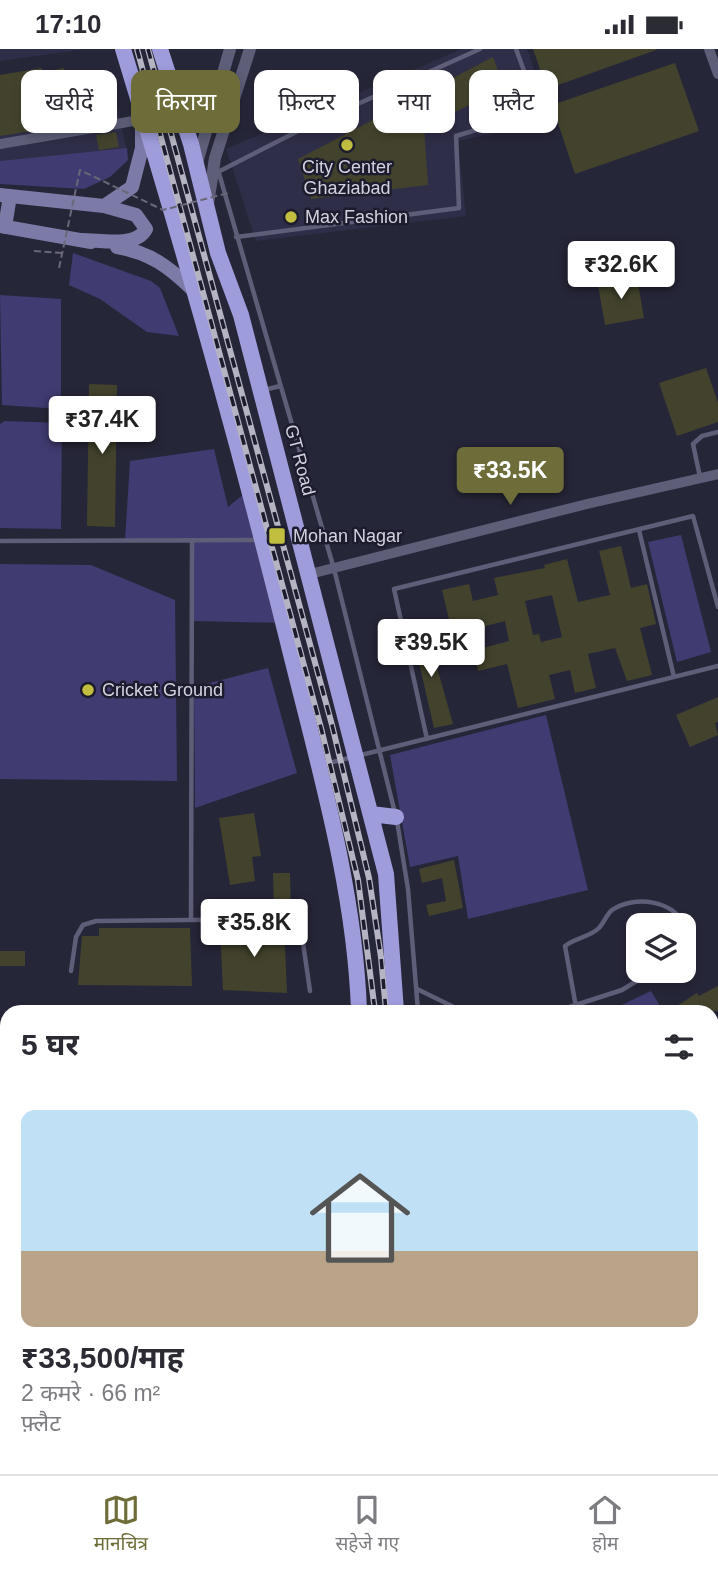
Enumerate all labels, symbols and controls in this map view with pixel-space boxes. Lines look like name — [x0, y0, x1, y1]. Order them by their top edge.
text: 17:10 — [35, 9, 102, 39]
chip: खरीदें — [21, 70, 117, 133]
chip: किराया — [131, 70, 240, 133]
chip: फ़िल्टर — [254, 70, 359, 133]
chip: नया — [373, 70, 455, 133]
chip: फ़्लैट — [469, 70, 558, 133]
marker: City Center Ghaziabad — [339, 137, 355, 153]
place label: City Center Ghaziabad — [302, 157, 392, 198]
place label: Max Fashion — [305, 207, 408, 227]
marker: Max Fashion — [283, 209, 299, 225]
pin: ₹32.6K — [564, 241, 678, 301]
text: ₹32.6K — [584, 251, 658, 277]
pin: ₹37.4K — [45, 397, 159, 456]
text: ₹37.4K — [65, 406, 139, 432]
street label: GT Road — [281, 422, 319, 498]
pin: ₹33.5K — [453, 447, 567, 507]
text: ₹33.5K — [473, 457, 547, 483]
marker: Mohan Nagar — [267, 526, 287, 546]
place label: Mohan Nagar — [293, 526, 402, 546]
pin: ₹39.5K — [374, 619, 488, 679]
text: ₹39.5K — [394, 629, 468, 655]
place label: Cricket Ground — [102, 680, 223, 700]
marker: Cricket Ground — [80, 682, 96, 698]
pin: ₹35.8K — [197, 899, 311, 959]
text: ₹35.8K — [217, 909, 291, 935]
map controls — [626, 913, 696, 983]
button: layers — [626, 913, 696, 983]
text: 5 घर — [21, 1028, 79, 1061]
icon: filters — [660, 1028, 698, 1066]
icon: home — [297, 1155, 423, 1281]
text: ₹33,500/माह — [21, 1341, 184, 1374]
text: 2 कमरे · 66 m² — [21, 1380, 160, 1406]
text: फ़्लैट — [21, 1410, 61, 1436]
tab: मानचित्र — [94, 1491, 148, 1558]
tab: सहेजे गए — [335, 1491, 399, 1558]
tab: होम — [586, 1491, 624, 1558]

